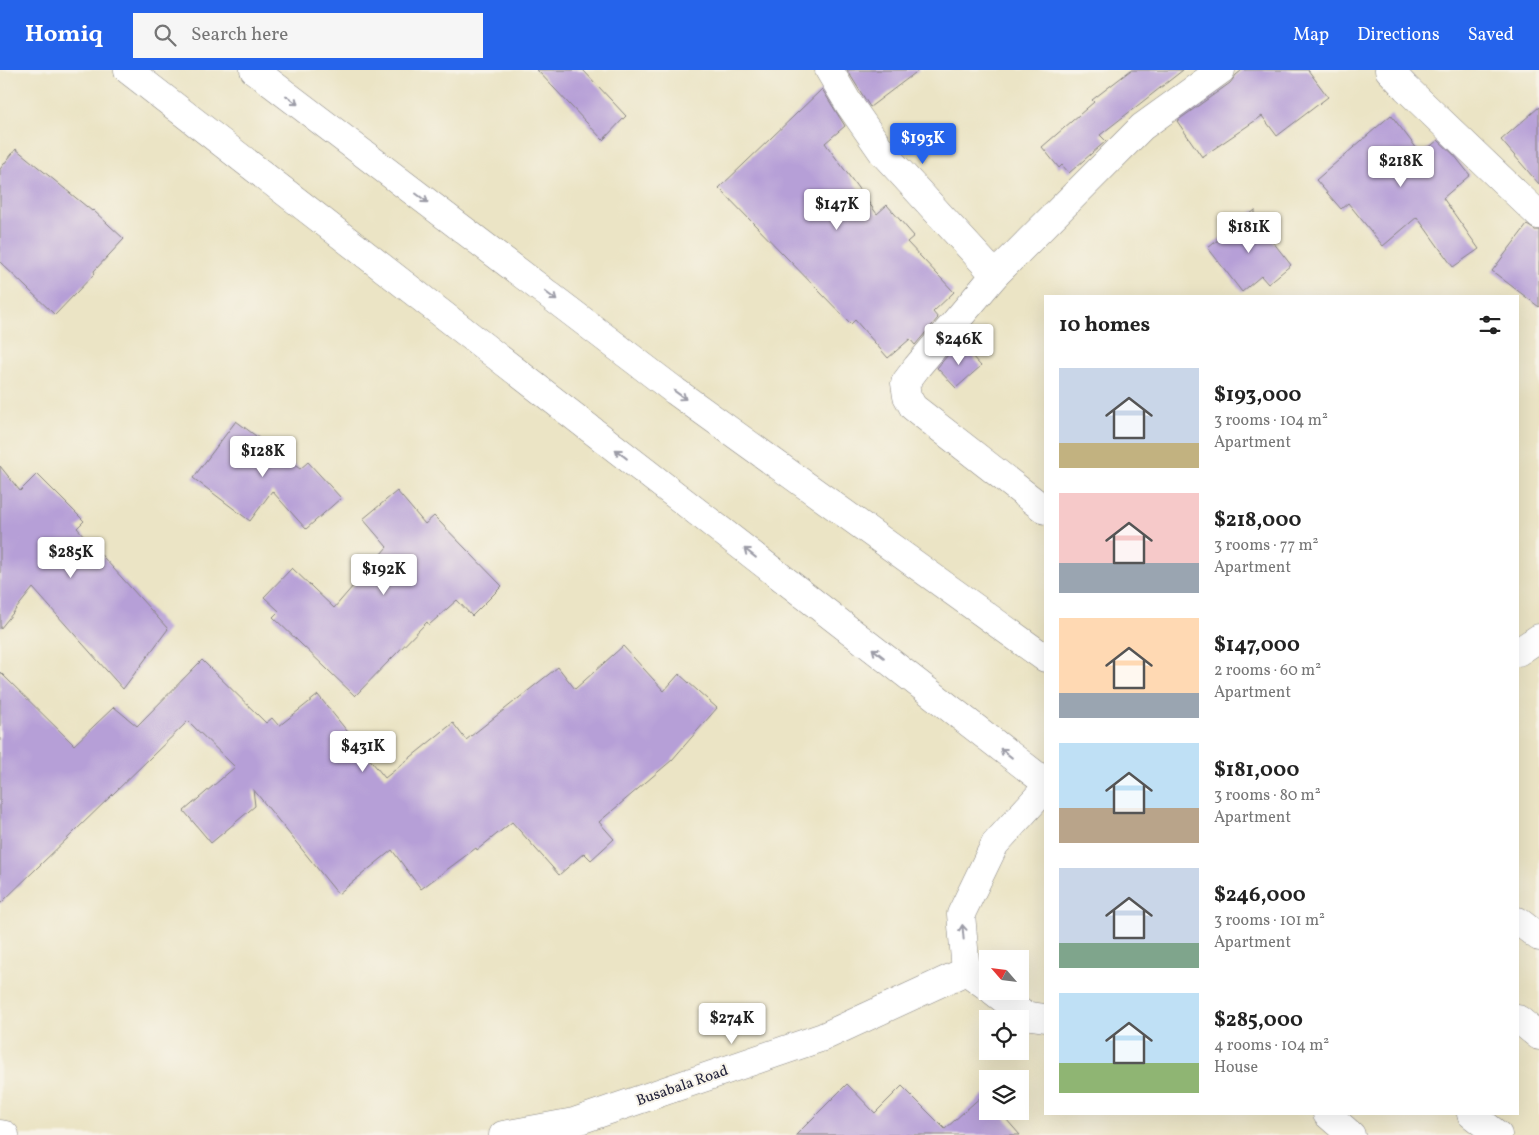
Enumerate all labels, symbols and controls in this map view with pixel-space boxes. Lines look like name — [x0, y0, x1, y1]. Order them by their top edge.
search box — [133, 13, 483, 58]
text: Homiq — [25, 18, 103, 52]
icon: search — [151, 21, 179, 49]
text: Search here — [191, 22, 288, 48]
text: Map — [1293, 23, 1329, 48]
text: Directions — [1357, 23, 1440, 48]
text: Saved — [1468, 23, 1514, 48]
one-way arrow — [285, 94, 298, 105]
pin: $193K — [888, 122, 958, 165]
text: $193K — [901, 128, 945, 150]
pin: $218K — [1366, 146, 1436, 188]
text: $218K — [1379, 151, 1423, 173]
pin: $147K — [802, 189, 872, 231]
one-way arrow — [415, 193, 429, 203]
text: $147K — [815, 194, 859, 216]
pin: $181K — [1214, 212, 1284, 254]
text: $181K — [1228, 217, 1270, 239]
one-way arrow — [544, 291, 557, 302]
text: 10 homes — [1059, 311, 1150, 340]
icon: filters — [1476, 311, 1504, 339]
pin: $246K — [924, 324, 994, 366]
text: $246K — [935, 329, 983, 351]
text: $193,000 — [1214, 381, 1302, 410]
icon: home — [1099, 388, 1159, 448]
one-way arrow — [673, 389, 687, 400]
text: 3 rooms · 104 m² — [1214, 410, 1328, 432]
text: Apartment — [1214, 432, 1291, 454]
pin: $128K — [228, 436, 298, 478]
text: $128K — [241, 441, 285, 463]
one-way arrow — [615, 448, 628, 459]
text: $218,000 — [1214, 506, 1301, 535]
icon: home — [1099, 513, 1159, 573]
text: 3 rooms · 77 m² — [1214, 535, 1318, 557]
pin: $285K — [36, 536, 106, 579]
text: $285K — [49, 542, 93, 564]
one-way arrow — [744, 548, 757, 559]
pin: $192K — [349, 554, 419, 596]
text: Apartment — [1214, 557, 1291, 579]
text: $192K — [362, 559, 406, 581]
text: $147,000 — [1214, 631, 1300, 660]
icon: home — [1099, 638, 1159, 698]
one-way arrow — [871, 648, 885, 658]
text: 2 rooms · 60 m² — [1214, 660, 1321, 682]
text: Apartment — [1214, 682, 1291, 704]
pin: $431K — [328, 730, 398, 773]
text: $431K — [341, 736, 385, 758]
one-way arrow — [1000, 747, 1013, 758]
text: $181,000 — [1214, 756, 1299, 785]
icon: home — [1099, 763, 1159, 823]
text: 3 rooms · 80 m² — [1214, 785, 1321, 807]
text: Apartment — [1214, 807, 1291, 829]
text: $246,000 — [1214, 881, 1306, 910]
icon: home — [1099, 888, 1159, 948]
text: 3 rooms · 101 m² — [1214, 910, 1325, 932]
one-way arrow — [958, 924, 967, 940]
text: Apartment — [1214, 932, 1291, 954]
north arrow — [979, 950, 1029, 1000]
map controls — [979, 950, 1029, 1120]
pin: $274K — [697, 1002, 767, 1045]
text: $285,000 — [1214, 1006, 1303, 1035]
text: $274K — [710, 1008, 754, 1030]
button: locate — [979, 1010, 1029, 1060]
icon: home — [1099, 1013, 1159, 1073]
text: 4 rooms · 104 m² — [1214, 1035, 1329, 1057]
text: House — [1214, 1057, 1258, 1079]
street label: Busabala Road — [634, 1061, 731, 1112]
button: layers — [979, 1070, 1029, 1120]

